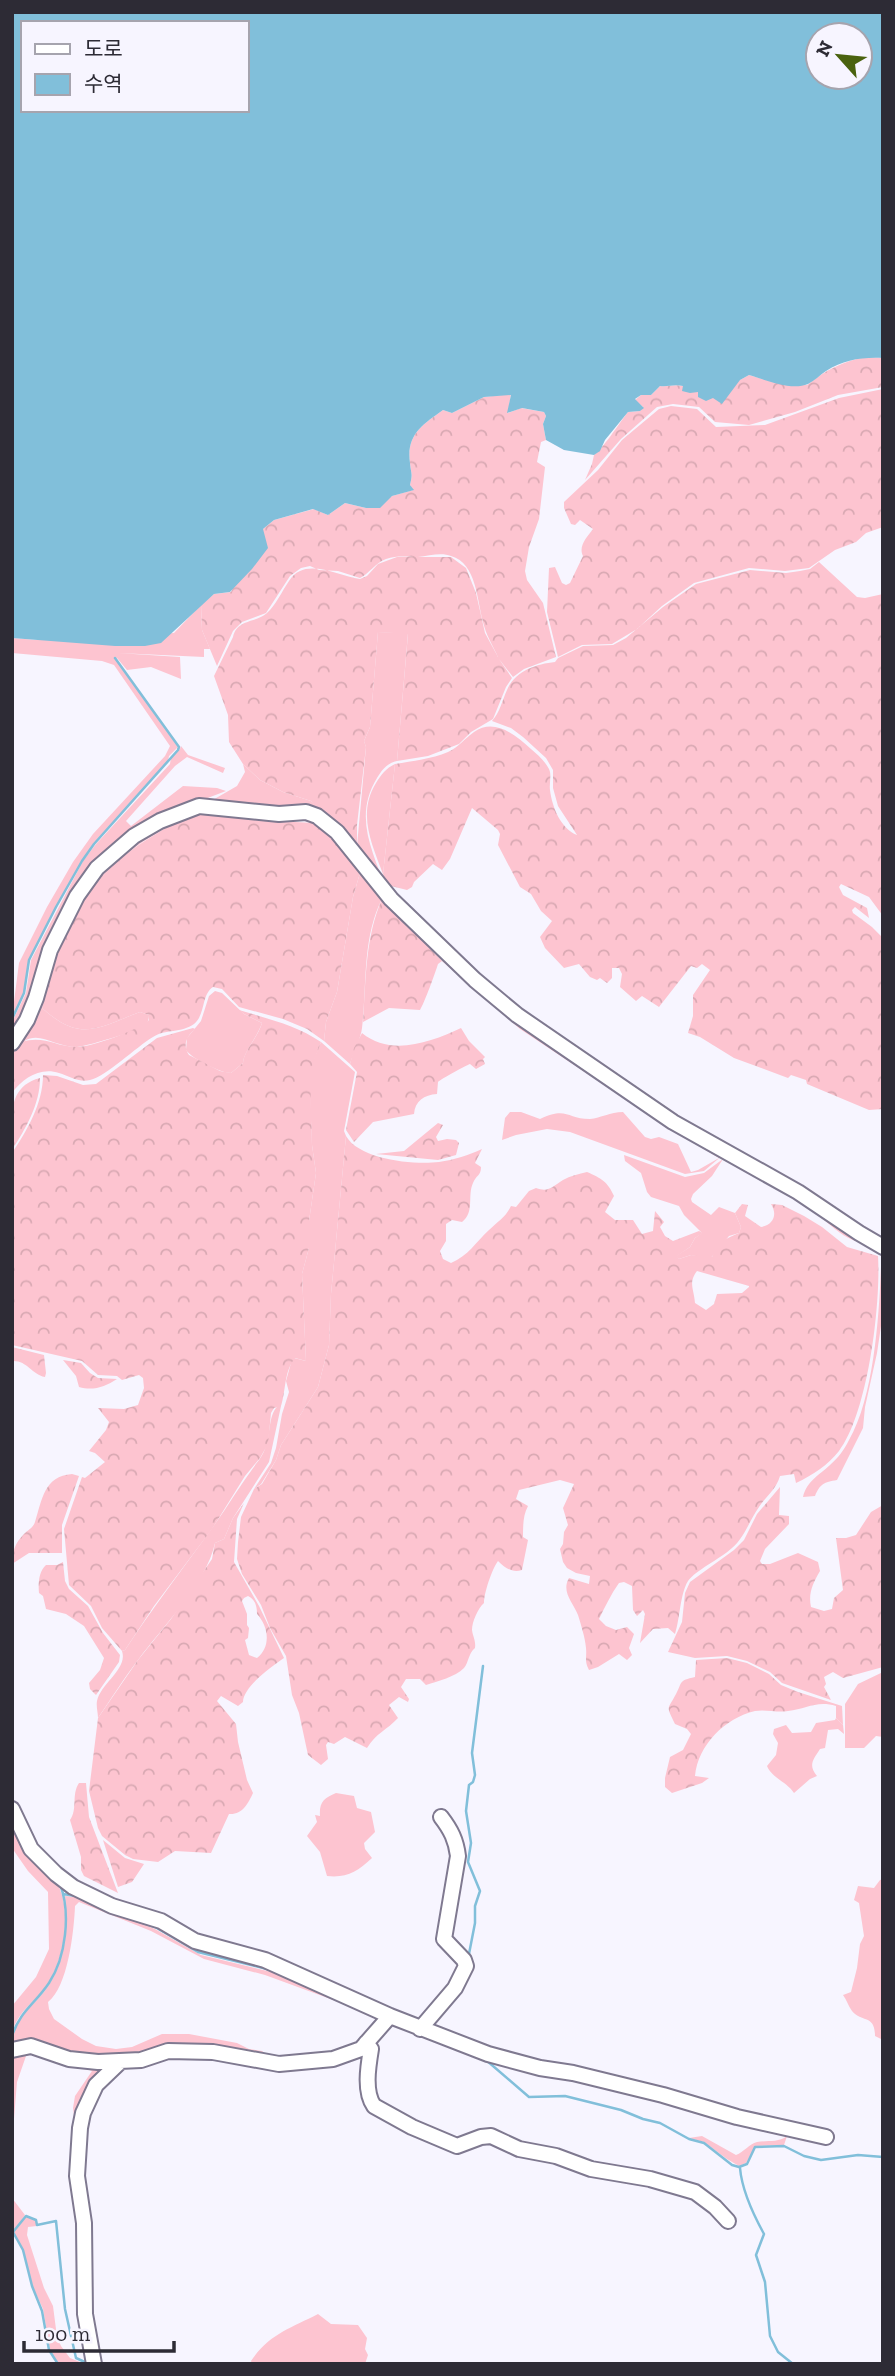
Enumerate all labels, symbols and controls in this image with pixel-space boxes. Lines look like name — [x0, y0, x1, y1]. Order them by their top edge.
legend — [21, 21, 248, 112]
north arrow — [804, 21, 874, 91]
text: 도로 — [84, 36, 123, 61]
text: N — [811, 37, 838, 60]
text: 수역 — [84, 71, 123, 96]
scale bar — [24, 2310, 175, 2354]
text: 100 m — [35, 2321, 90, 2346]

